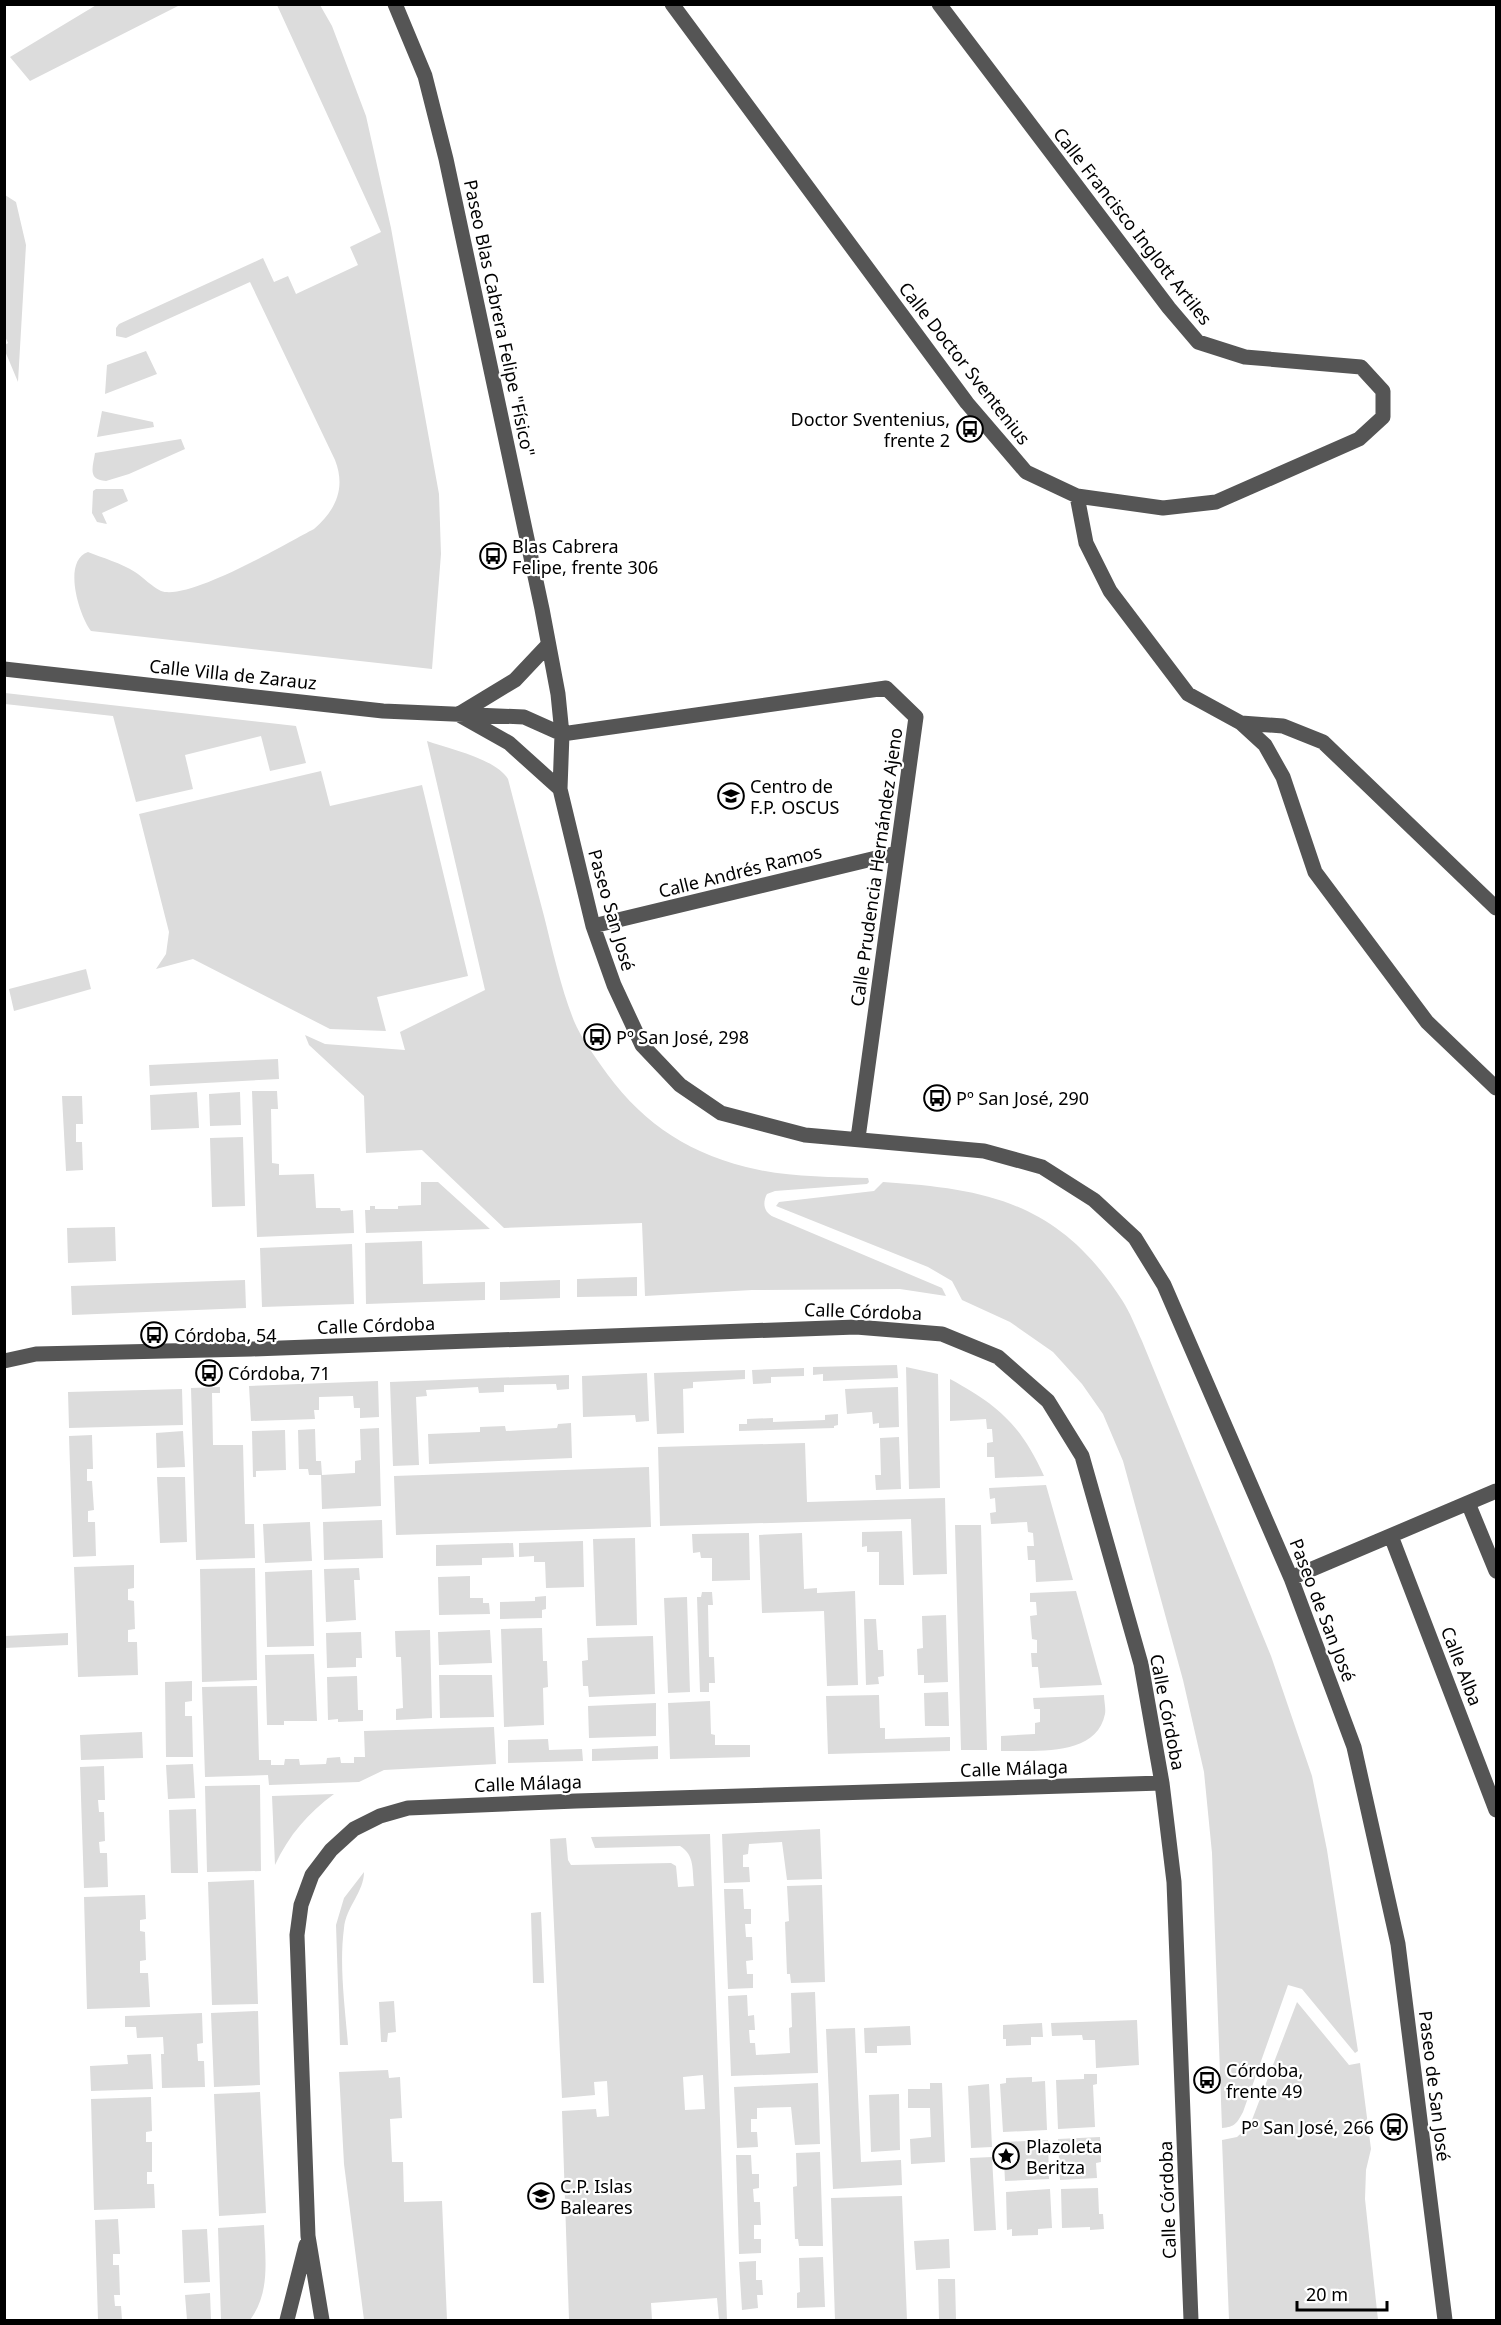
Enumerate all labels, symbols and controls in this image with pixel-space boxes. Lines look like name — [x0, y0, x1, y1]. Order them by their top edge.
street label: Calle Francisco Inglott Artiles — [1048, 122, 1218, 330]
street label: Paseo Blas Cabrera Felipe "Físico" — [459, 177, 541, 459]
street label: Calle Doctor Sventenius — [894, 277, 1036, 449]
place label: Doctor Sventenius, frente 2 — [791, 407, 950, 452]
bus stop icon: Doctor Sventenius, frente 2 — [955, 414, 985, 444]
place label: Blas Cabrera Felipe, frente 306 — [512, 534, 658, 579]
bus stop icon: Blas Cabrera Felipe, frente 306 — [478, 541, 508, 571]
street label: Calle Villa de Zarauz — [148, 653, 318, 695]
street label: Calle Prudencia Hernández Ajeno — [845, 726, 907, 1008]
place label: Centro de F.P. OSCUS — [750, 774, 840, 819]
school or university icon: Centro de F.P. OSCUS — [716, 781, 746, 811]
street label: Calle Andrés Ramos — [656, 839, 824, 903]
street label: Paseo San José — [583, 846, 641, 974]
bus stop icon: Pº San José, 298 — [582, 1022, 612, 1052]
place label: Pº San José, 298 — [616, 1025, 749, 1049]
bus stop icon: Pº San José, 290 — [922, 1083, 952, 1113]
place label: Pº San José, 290 — [956, 1086, 1089, 1110]
street label: Calle Córdoba — [804, 1297, 922, 1325]
street label: Calle Córdoba — [317, 1311, 435, 1339]
bus stop icon: Córdoba, 54 — [139, 1320, 169, 1350]
place label: Córdoba, 54 — [174, 1323, 277, 1347]
bus stop icon: Córdoba, 71 — [194, 1358, 224, 1388]
place label: Córdoba, 71 — [228, 1361, 331, 1385]
street label: Paseo de San José — [1285, 1535, 1361, 1685]
street label: Calle Alba — [1436, 1623, 1488, 1709]
street label: Calle Córdoba — [1145, 1652, 1191, 1772]
street label: Calle Málaga — [960, 1754, 1068, 1782]
street label: Calle Málaga — [474, 1769, 582, 1797]
street label: Paseo de San José — [1414, 2009, 1456, 2163]
place label: Córdoba, frente 49 — [1226, 2058, 1303, 2103]
bus stop icon: Córdoba, frente 49 — [1192, 2065, 1222, 2095]
bus stop icon: Pº San José, 266 — [1379, 2112, 1409, 2142]
place label: Pº San José, 266 — [1241, 2115, 1374, 2139]
place label: Plazoleta Beritza — [1026, 2134, 1102, 2179]
place icon: Plazoleta Beritza — [991, 2141, 1021, 2171]
street label: Calle Córdoba — [1153, 2141, 1181, 2259]
place label: C.P. Islas Baleares — [560, 2174, 633, 2219]
school or university icon: C.P. Islas Baleares — [526, 2181, 556, 2211]
scale bar — [1297, 2274, 1387, 2312]
text: 20 m — [1306, 2282, 1348, 2306]

